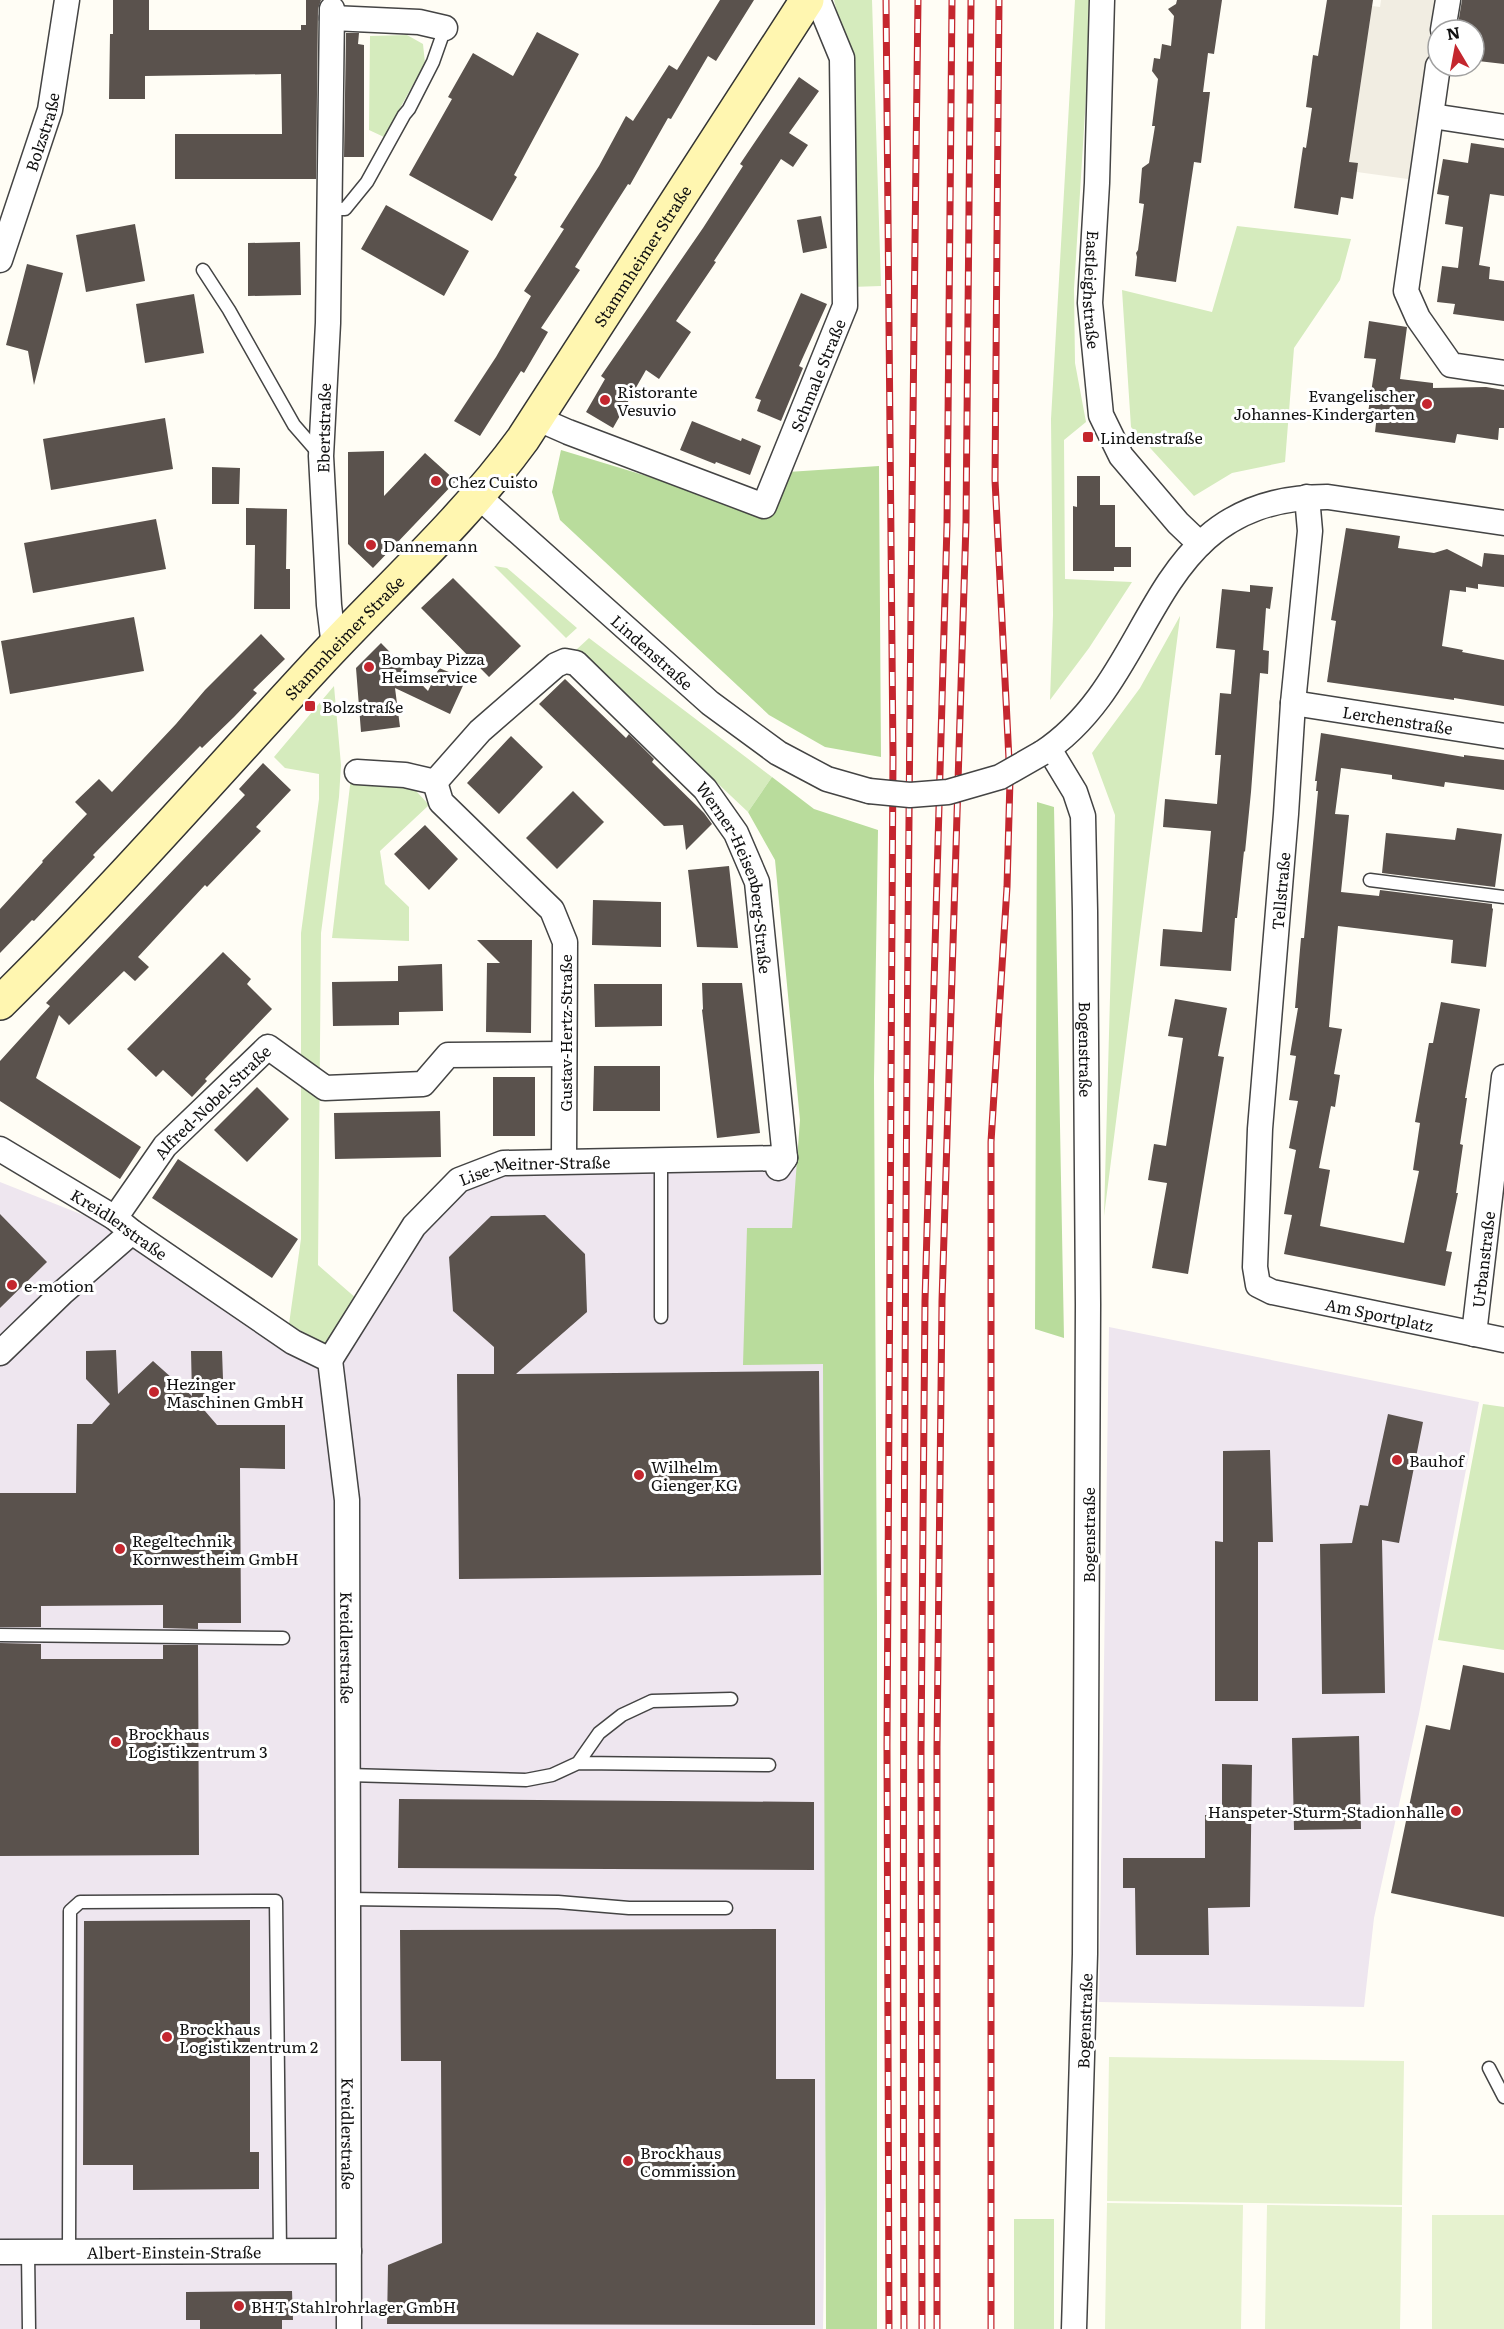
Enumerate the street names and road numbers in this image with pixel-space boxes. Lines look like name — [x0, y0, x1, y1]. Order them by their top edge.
street label: Bolzstraße — [18, 91, 65, 174]
street label: Stammheimer Straße — [587, 180, 696, 331]
street label: Eastleighstraße — [1078, 230, 1106, 350]
street label: Schmale Straße — [784, 315, 851, 435]
street label: Ebertstraße — [310, 383, 336, 473]
street label: Stammheimer Straße — [278, 569, 409, 705]
street label: Lindenstraße — [606, 609, 699, 695]
street label: Lerchenstraße — [1341, 699, 1455, 740]
street label: Werner-Heisenberg-Straße — [691, 776, 778, 975]
street label: Tellstraße — [1265, 851, 1295, 931]
street label: Gustav-Hertz-Straße — [553, 954, 577, 1112]
street label: Bogenstraße — [1074, 1001, 1098, 1097]
street label: Alfred-Nobel-Straße — [148, 1039, 276, 1164]
street label: Lise-Meitner-Straße — [455, 1149, 611, 1191]
street label: Kreidlerstraße — [67, 1182, 173, 1265]
street label: Urbanstraße — [1465, 1210, 1500, 1309]
street label: Am Sportplatz — [1323, 1291, 1436, 1337]
street label: Bogenstraße — [1076, 1487, 1100, 1583]
street label: Kreidlerstraße — [335, 1591, 359, 1704]
street label: Bogenstraße — [1070, 1973, 1098, 2069]
street label: Kreidlerstraße — [336, 2077, 361, 2190]
street label: Albert-Einstein-Straße — [87, 2239, 261, 2264]

